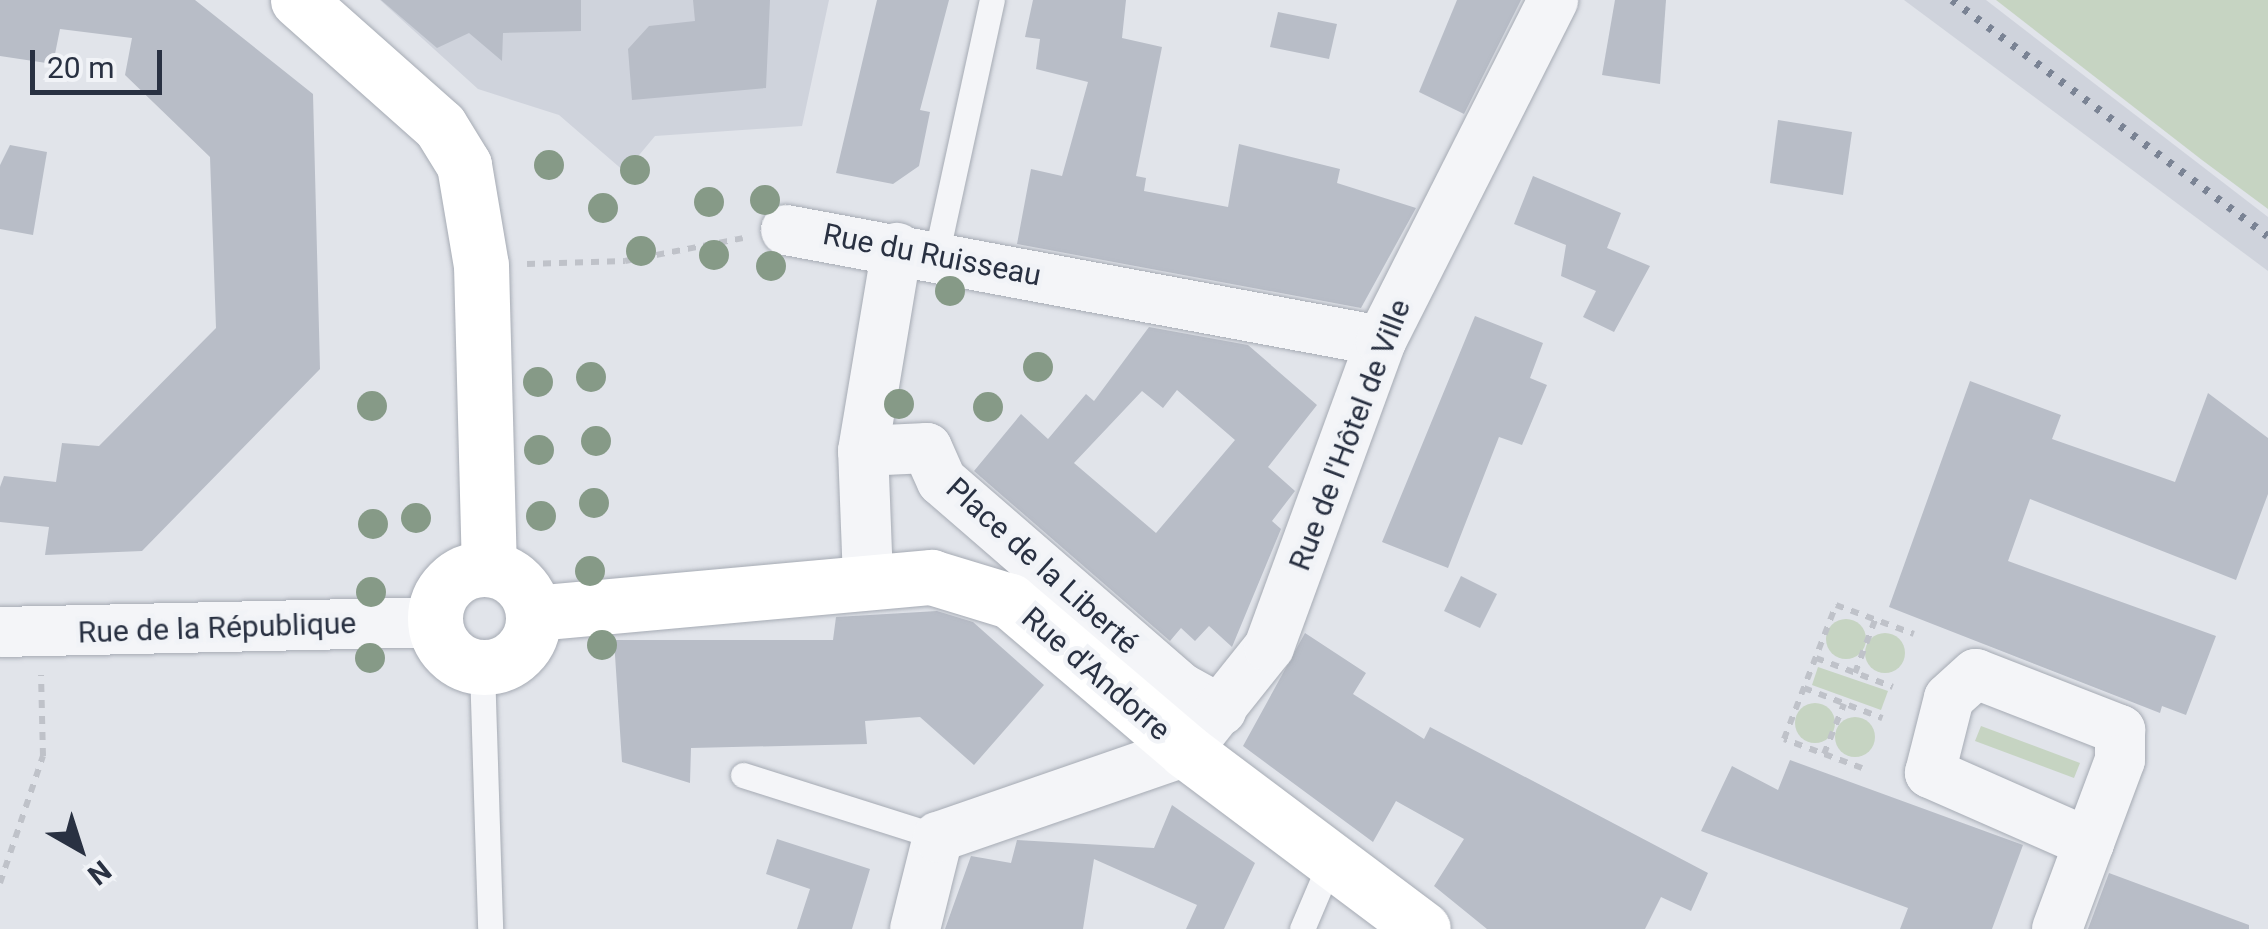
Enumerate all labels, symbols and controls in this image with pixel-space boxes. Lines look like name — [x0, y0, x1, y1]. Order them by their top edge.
scale bar — [35, 30, 168, 92]
text: 20 m — [47, 50, 114, 85]
street label: Rue du Ruisseau — [820, 216, 1044, 294]
street label: Rue de l'Hôtel de Ville — [1282, 294, 1418, 576]
street label: Place de la Liberté — [939, 470, 1145, 662]
street label: Rue d'Andorre — [1014, 600, 1178, 748]
street label: Rue de la République — [77, 605, 357, 651]
north arrow — [30, 799, 130, 899]
text: N — [81, 854, 117, 892]

